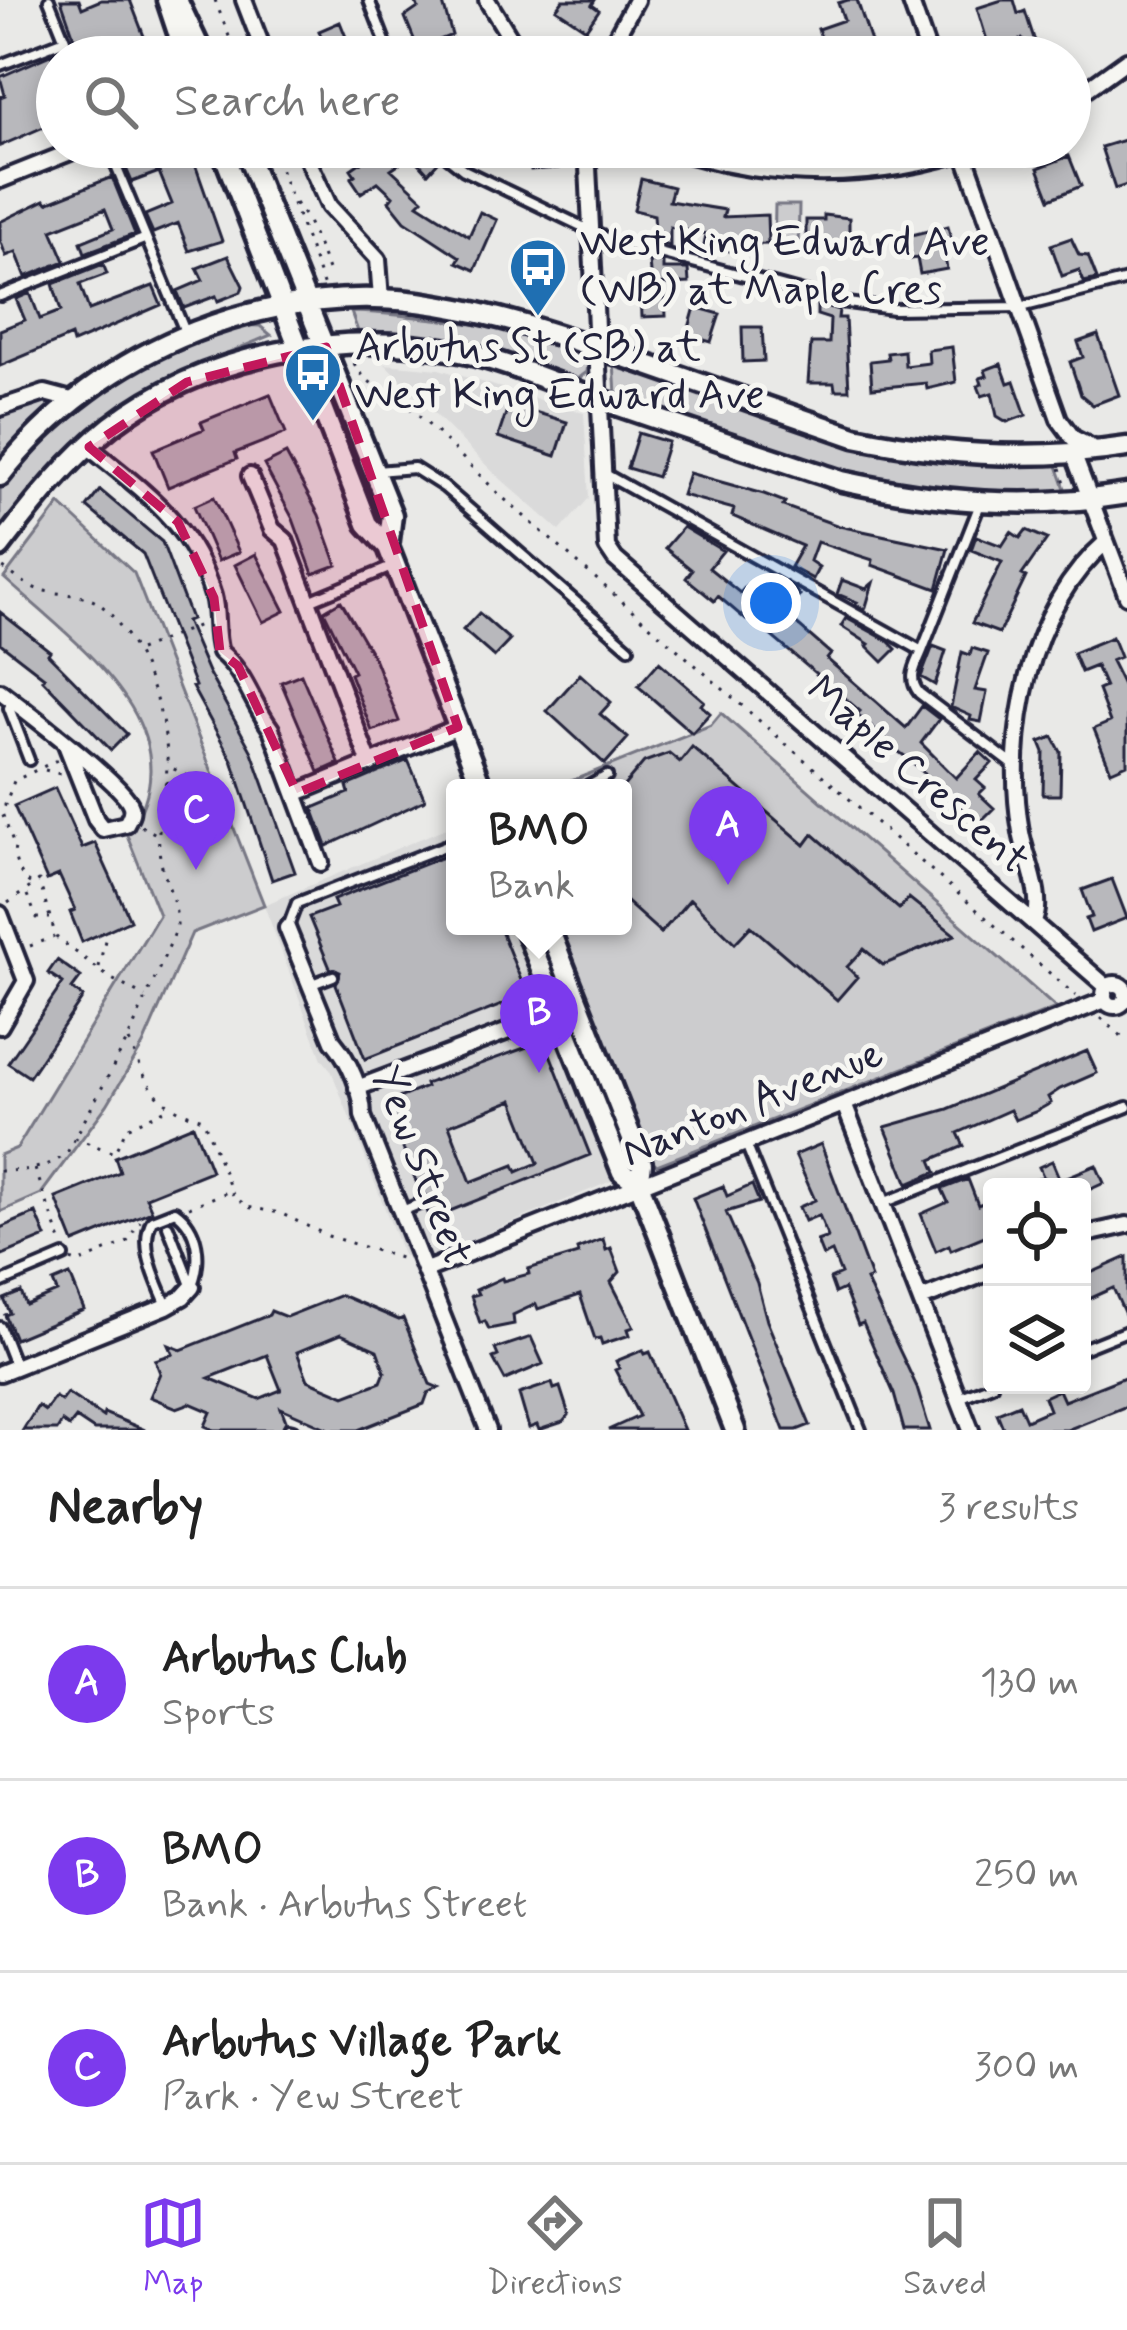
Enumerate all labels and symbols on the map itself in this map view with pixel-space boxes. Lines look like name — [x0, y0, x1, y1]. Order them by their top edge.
place label: West King Edward Ave (WB) at Maple Cres — [580, 216, 990, 319]
bus stop icon: West King Edward Ave (WB) at Maple Cres — [507, 236, 569, 318]
place label: Arbutus St (SB) at West King Edward Ave — [355, 321, 765, 427]
bus stop icon: Arbutus St (SB) at West King Edward Ave — [282, 341, 344, 423]
your location — [741, 573, 801, 633]
street label: Maple Crescent — [794, 664, 1040, 888]
pin: C — [157, 771, 235, 870]
pin: A — [689, 786, 767, 885]
pin: B — [500, 974, 578, 1073]
street label: Nanton Avenue — [614, 1027, 892, 1181]
street label: Yew Street — [358, 1059, 484, 1273]

